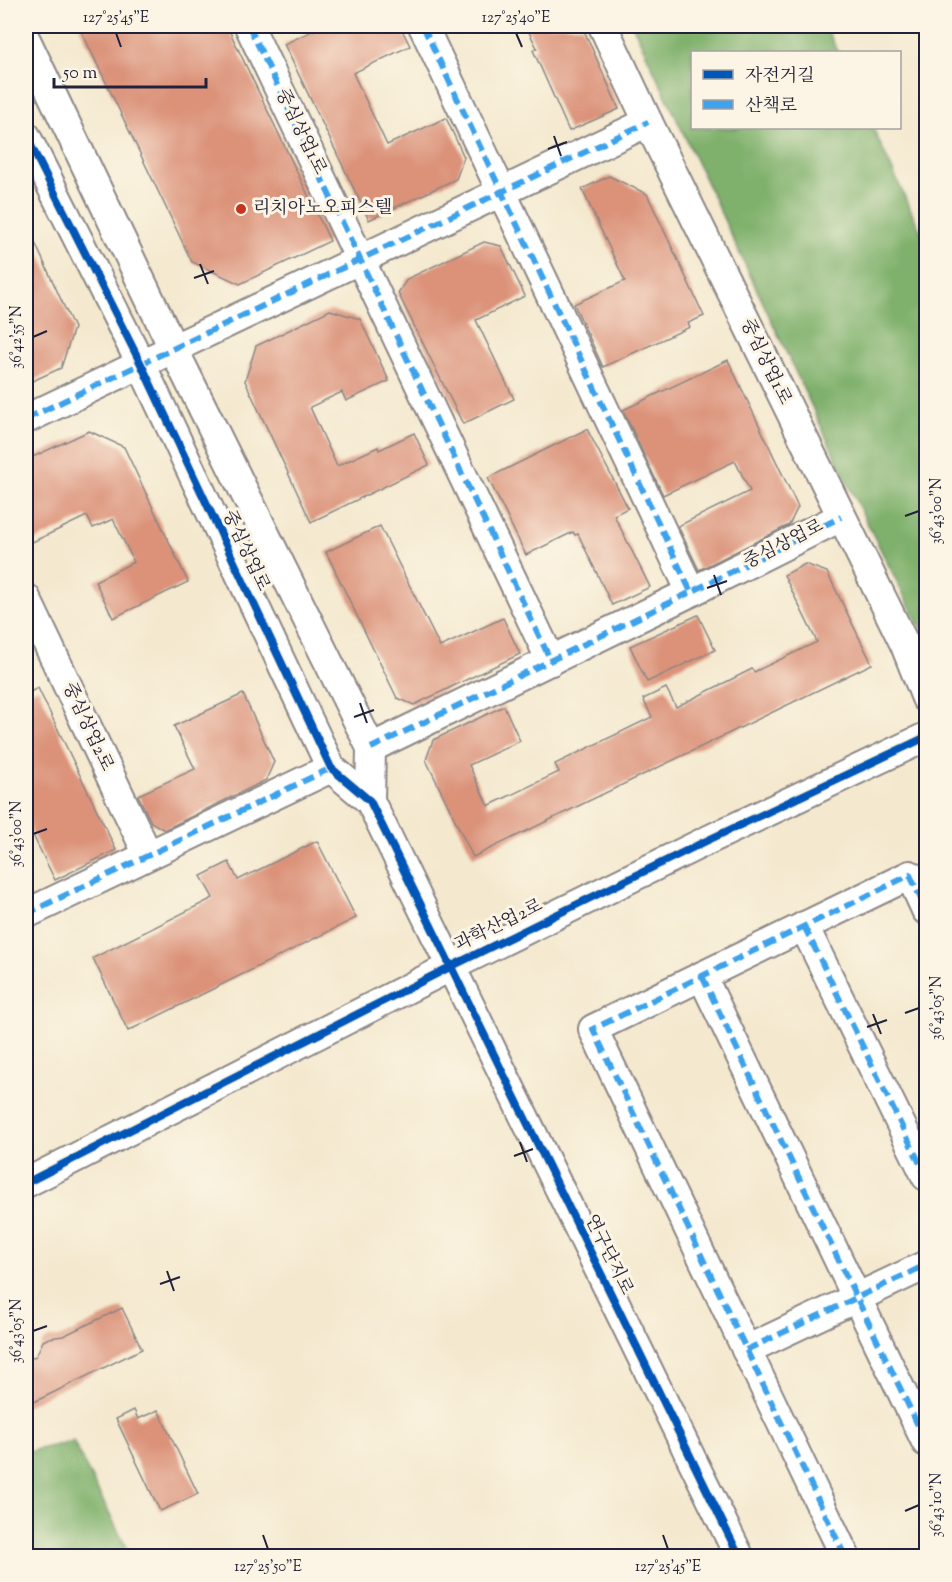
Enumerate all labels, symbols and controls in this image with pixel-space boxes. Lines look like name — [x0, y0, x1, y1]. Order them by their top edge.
text: 127°25'45"E — [83, 8, 149, 29]
text: 127°25'40"E — [482, 8, 550, 29]
scale bar — [54, 51, 206, 89]
legend — [691, 51, 901, 129]
text: 50 m — [62, 61, 98, 87]
text: 자전거길 — [745, 64, 815, 90]
street label: 중심상업1로 — [268, 84, 332, 180]
text: 산책로 — [745, 94, 797, 120]
place label: 리치아노오피스텔 — [253, 196, 392, 222]
marker: 리치아노오피스텔 — [234, 202, 248, 216]
text: 36°42'55"N — [7, 305, 28, 369]
street label: 중심상업1로 — [733, 314, 797, 410]
text: 36°43'00"N — [927, 478, 948, 544]
street label: 중심상업로 — [215, 506, 275, 596]
street label: 중심상업로 — [739, 514, 829, 576]
street label: 중심상업2로 — [55, 678, 119, 776]
text: 36°43'00"N — [7, 801, 28, 867]
street label: 과학산업2로 — [450, 893, 548, 959]
text: 36°43'05"N — [927, 976, 948, 1040]
street label: 연구단지로 — [577, 1210, 639, 1300]
text: 36°43'05"N — [7, 1299, 28, 1363]
text: 36°43'10"N — [927, 1473, 948, 1537]
text: 127°25'50"E — [234, 1557, 302, 1578]
text: 127°25'45"E — [635, 1557, 701, 1578]

